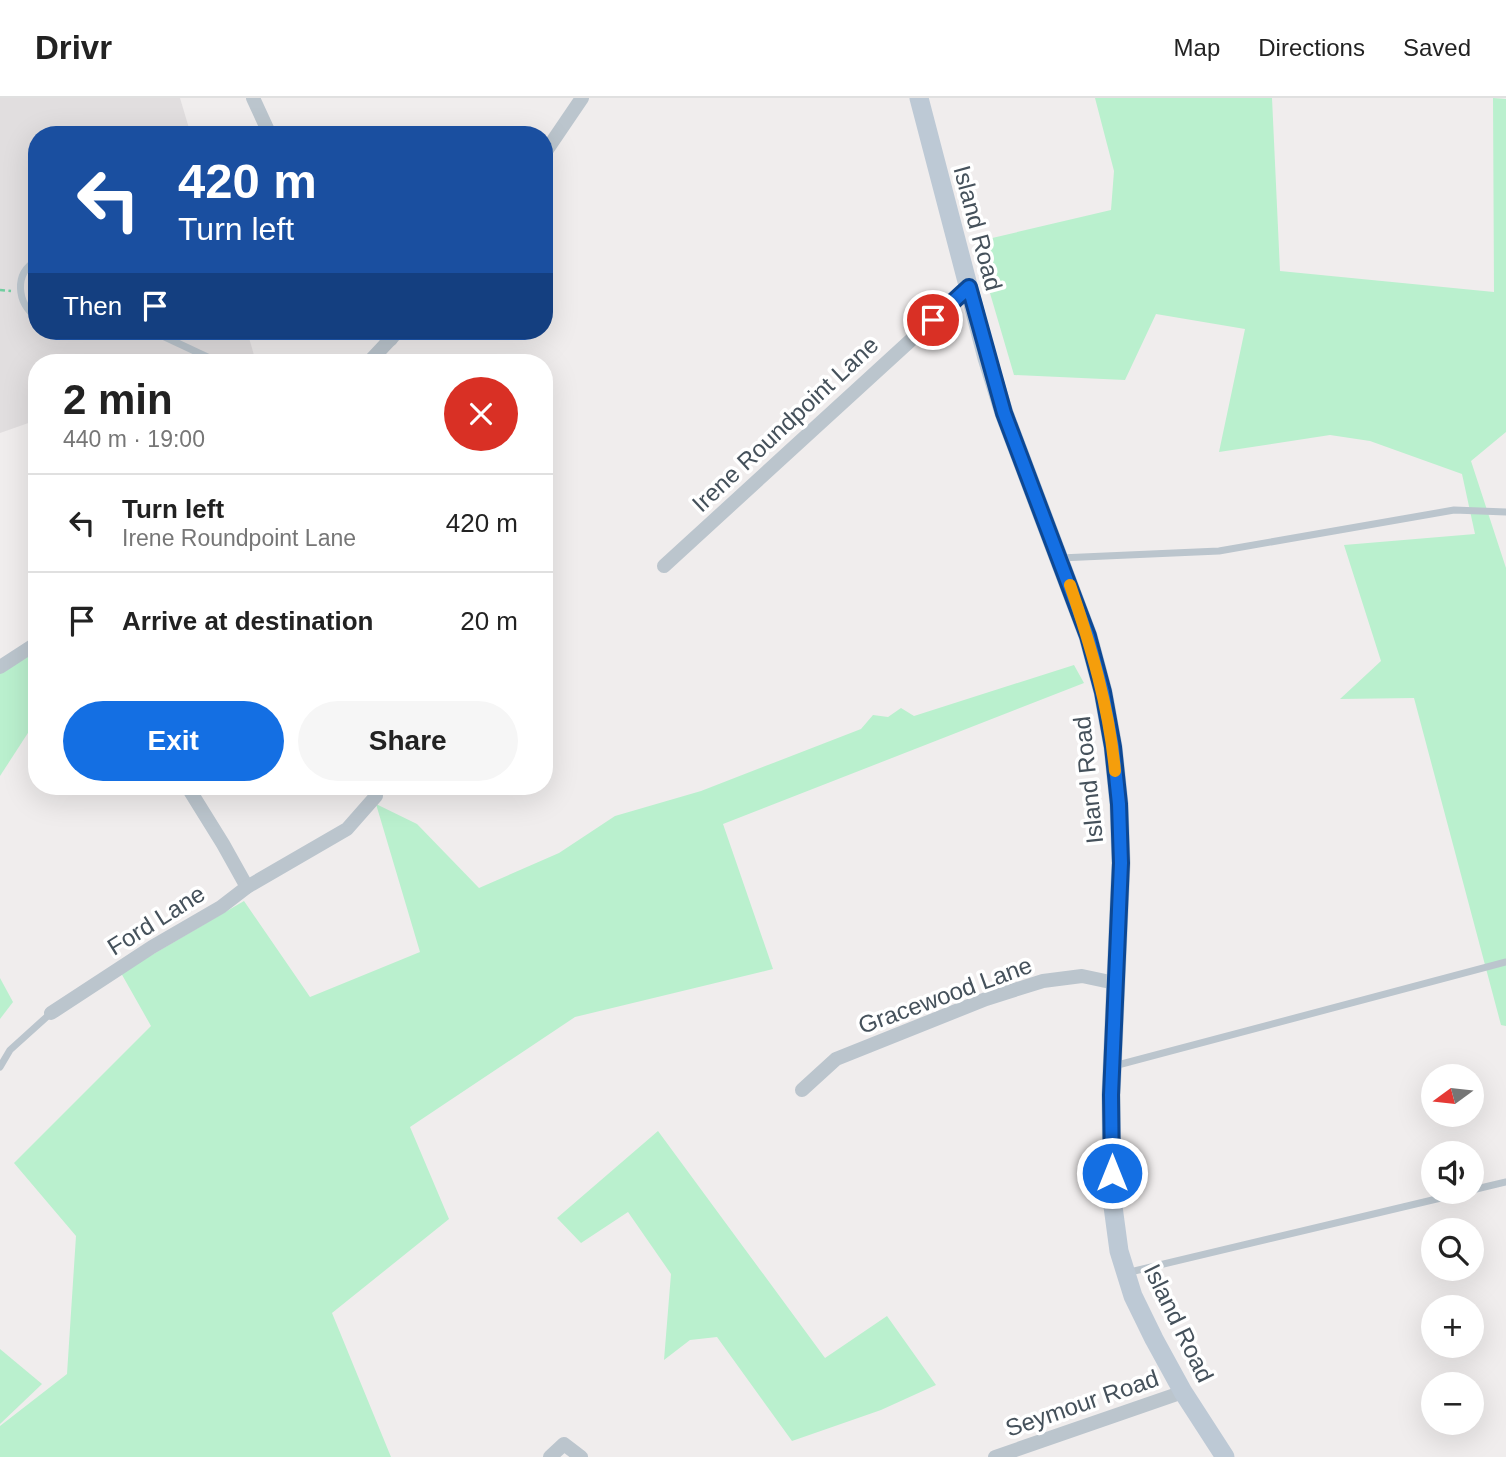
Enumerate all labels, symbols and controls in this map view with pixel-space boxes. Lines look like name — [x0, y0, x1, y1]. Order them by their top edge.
text: Drivr — [35, 29, 112, 66]
text: Map — [1174, 34, 1220, 61]
text: Directions — [1258, 34, 1365, 61]
text: Saved — [1403, 34, 1471, 61]
icon: left — [63, 154, 154, 245]
text: 420 m — [178, 154, 317, 208]
street label: Island Road — [948, 163, 1008, 293]
text: Turn left — [178, 211, 294, 247]
icon: arrive — [136, 287, 174, 325]
pin — [903, 290, 963, 350]
text: Then — [63, 291, 122, 321]
icon: arrive — [914, 301, 952, 339]
street label: Irene Roundpoint Lane — [686, 331, 884, 517]
text: 2 min — [63, 376, 173, 423]
button: close — [444, 377, 518, 451]
text: 440 m · 19:00 — [63, 426, 205, 452]
text: Turn left — [122, 494, 224, 524]
icon: left — [63, 504, 101, 542]
text: 420 m — [446, 508, 518, 538]
text: Irene Roundpoint Lane — [122, 525, 356, 551]
icon: arrive — [63, 602, 101, 640]
text: Arrive at destination — [122, 606, 373, 636]
text: 20 m — [460, 606, 518, 636]
button: Exit — [63, 701, 284, 781]
button: Share — [298, 701, 518, 781]
street label: Island Road — [1068, 715, 1108, 845]
street label: Ford Lane — [102, 880, 210, 960]
street label: Gracewood Lane — [854, 951, 1036, 1039]
north arrow — [1421, 1064, 1484, 1127]
map controls — [1421, 1064, 1484, 1435]
position arrow — [1075, 1136, 1149, 1210]
button: sound — [1421, 1141, 1484, 1204]
button: search — [1421, 1218, 1484, 1281]
street label: Island Road — [1139, 1260, 1219, 1386]
button: + — [1421, 1295, 1484, 1358]
street label: Seymour Road — [1002, 1364, 1162, 1442]
button: − — [1421, 1372, 1484, 1435]

